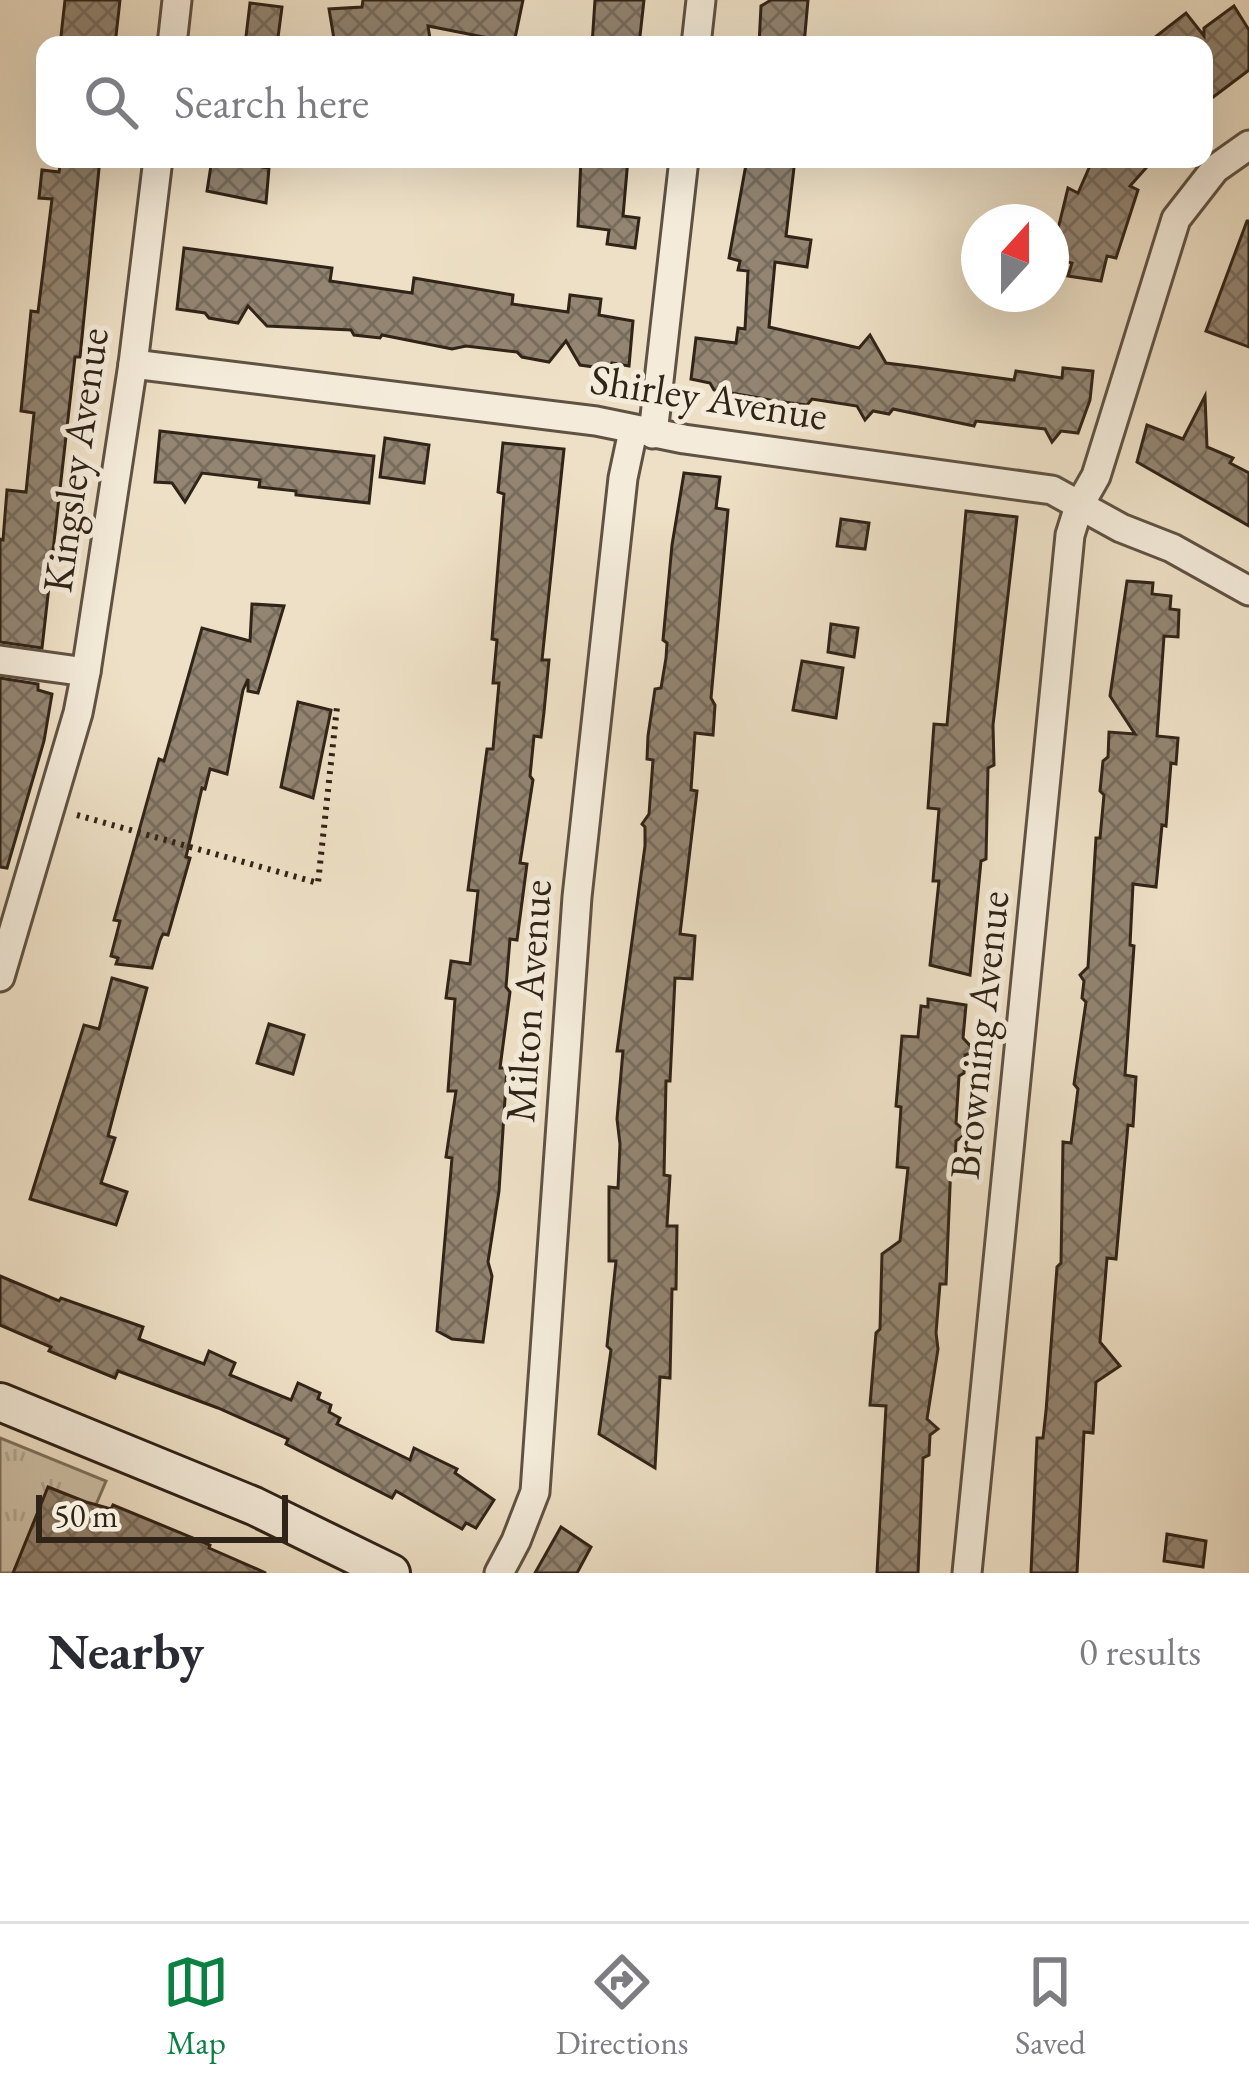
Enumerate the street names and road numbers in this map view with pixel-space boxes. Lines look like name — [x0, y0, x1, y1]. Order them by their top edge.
street label: Kingsley Avenue — [29, 324, 121, 596]
street label: Shirley Avenue — [587, 351, 831, 443]
street label: Milton Avenue — [492, 878, 564, 1124]
street label: Browning Avenue — [937, 888, 1021, 1182]

